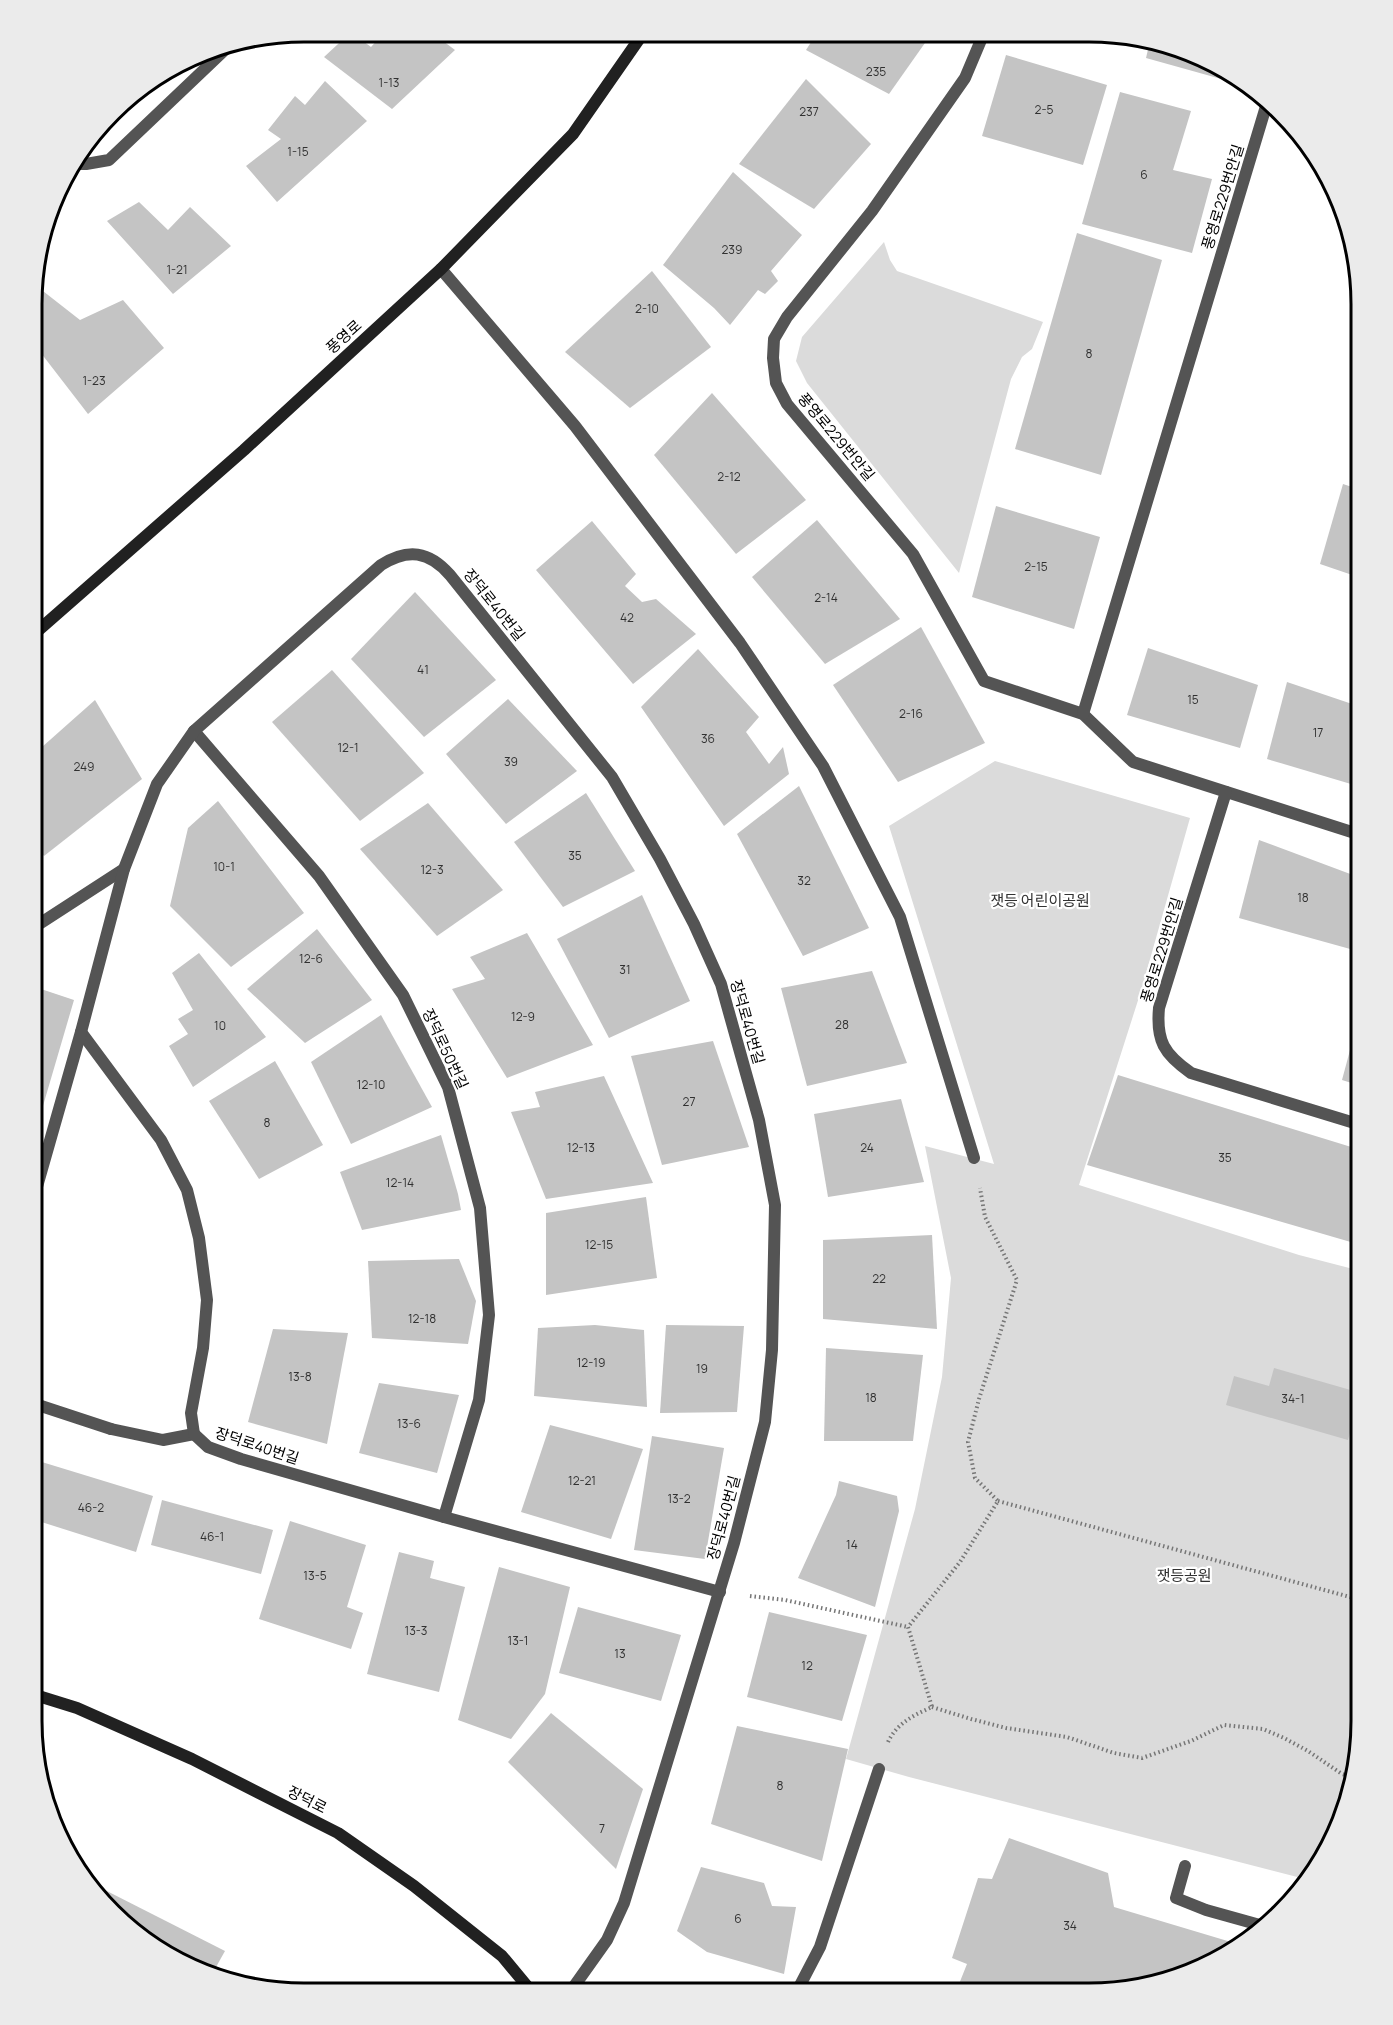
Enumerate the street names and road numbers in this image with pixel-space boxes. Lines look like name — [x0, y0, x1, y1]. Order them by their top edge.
street label: 풍영로229번안길 — [1197, 142, 1249, 252]
street label: 풍영로 — [321, 315, 366, 358]
street label: 풍영로229번안길 — [793, 388, 880, 485]
street label: 장덕로40번길 — [459, 564, 530, 645]
street label: 풍영로229번안길 — [1136, 895, 1188, 1005]
street label: 장덕로40번길 — [725, 977, 770, 1067]
street label: 장덕로50번길 — [418, 1005, 473, 1093]
street label: 장덕로40번길 — [213, 1422, 302, 1469]
street label: 장덕로40번길 — [702, 1473, 745, 1563]
street label: 장덕로 — [284, 1781, 330, 1818]

